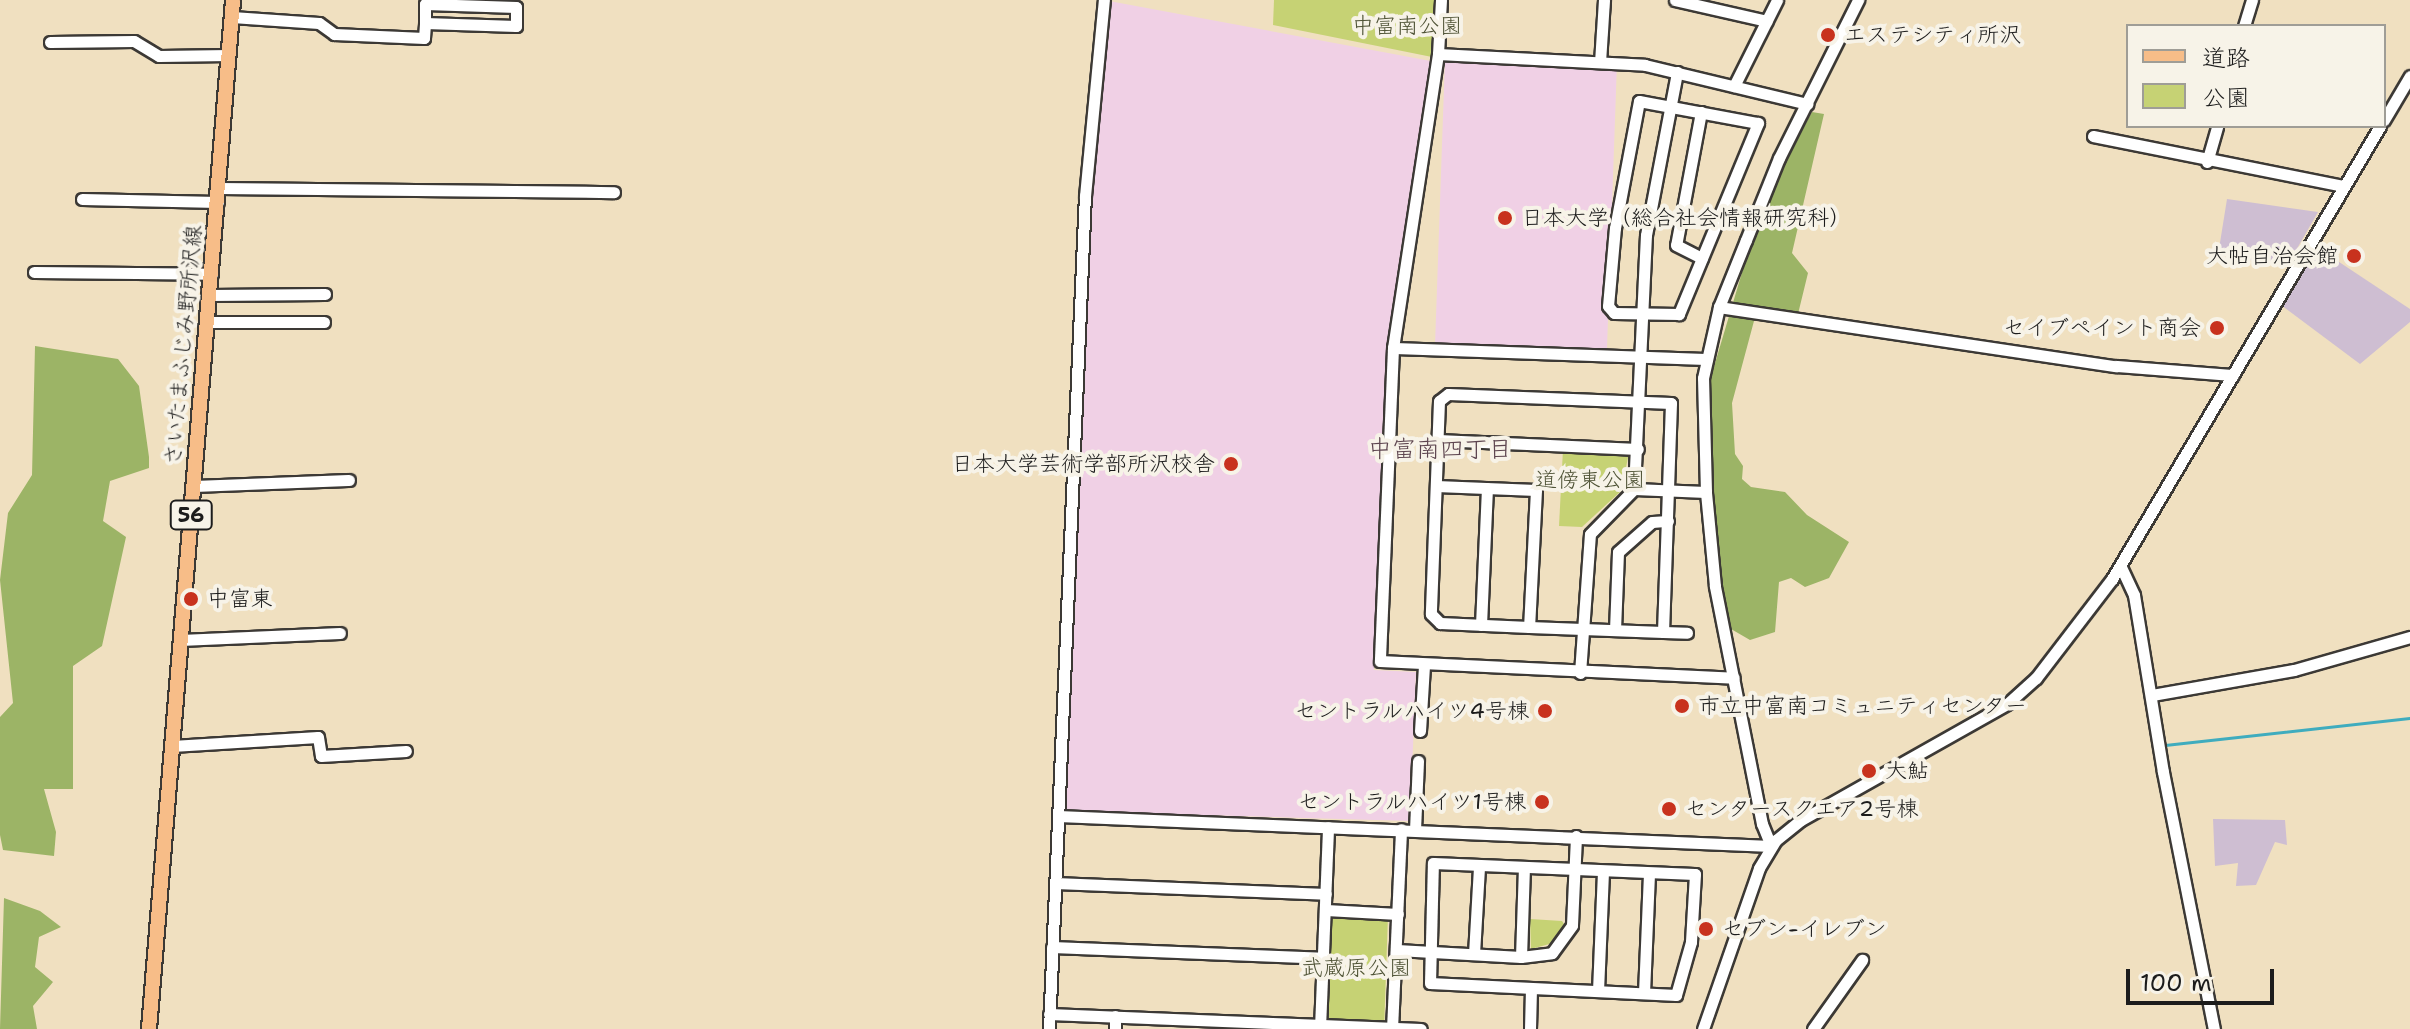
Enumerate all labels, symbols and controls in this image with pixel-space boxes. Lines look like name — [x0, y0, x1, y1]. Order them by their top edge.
park label: 中富南公園 — [1352, 13, 1462, 39]
place label: エステシティ所沢 — [1844, 22, 2020, 48]
legend — [2126, 24, 2386, 128]
marker: エステシティ所沢 — [1819, 26, 1837, 44]
text: 道路 — [2202, 42, 2250, 74]
text: 公園 — [2202, 82, 2250, 114]
place label: 日本大学（総合社会情報研究科） — [1521, 205, 1851, 231]
marker: 日本大学（総合社会情報研究科） — [1496, 209, 1514, 227]
street label: さいたまふじみ野所沢線 — [159, 223, 207, 467]
place label: 大帖自治会館 — [2206, 243, 2338, 269]
marker: 大帖自治会館 — [2345, 247, 2363, 265]
place label: セイブペイント商会 — [2003, 315, 2201, 341]
marker: セイブペイント商会 — [2208, 319, 2226, 337]
district label: 中富南四丁目 — [1368, 436, 1512, 464]
place label: 日本大学芸術学部所沢校舎 — [951, 451, 1215, 477]
marker: 日本大学芸術学部所沢校舎 — [1222, 455, 1240, 473]
park label: 道傍東公園 — [1535, 467, 1645, 493]
road number: 56 — [169, 499, 213, 531]
place label: 中富東 — [207, 586, 273, 612]
marker: 中富東 — [182, 590, 200, 608]
place label: 市立中富南コミュニティセンター — [1698, 693, 2028, 719]
marker: 市立中富南コミュニティセンター — [1673, 697, 1691, 715]
place label: セントラルハイツ4号棟 — [1294, 698, 1529, 724]
marker: セントラルハイツ4号棟 — [1536, 702, 1554, 720]
place label: 大鮎 — [1885, 758, 1929, 784]
marker: 大鮎 — [1860, 762, 1878, 780]
place label: セントラルハイツ1号棟 — [1297, 789, 1526, 815]
marker: セントラルハイツ1号棟 — [1533, 793, 1551, 811]
place label: センタースクエア2号棟 — [1685, 796, 1920, 822]
marker: センタースクエア2号棟 — [1660, 800, 1678, 818]
place label: セブン-イレブン — [1722, 916, 1887, 942]
marker: セブン-イレブン — [1697, 920, 1715, 938]
scale bar — [2130, 953, 2278, 1003]
park label: 武蔵原公園 — [1301, 955, 1411, 981]
text: 100 m — [2140, 967, 2212, 999]

